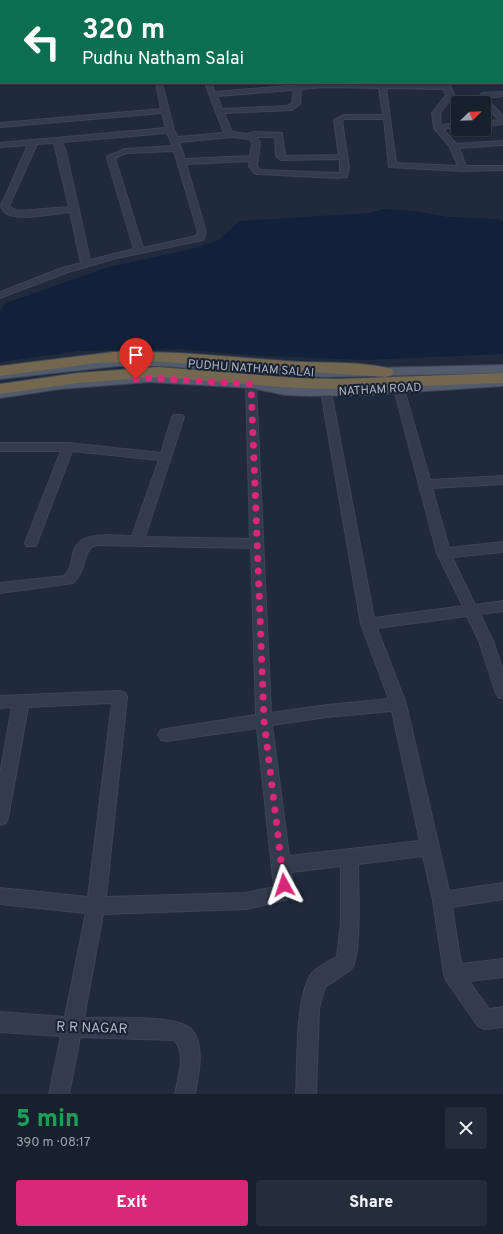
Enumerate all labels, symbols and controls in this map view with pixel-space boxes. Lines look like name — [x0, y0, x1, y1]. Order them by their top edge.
text: 320 m — [82, 13, 165, 49]
icon: left — [16, 16, 68, 68]
text: Pudhu Natham Salai — [82, 48, 244, 71]
north arrow — [451, 96, 491, 136]
map controls — [451, 96, 491, 136]
pin — [119, 338, 153, 379]
icon: arrive — [125, 344, 147, 366]
street label: PUDHU NATHAM SALAI — [187, 357, 315, 381]
street label: NATHAM ROAD — [338, 380, 422, 400]
position arrow — [263, 864, 305, 906]
street label: R R NAGAR — [56, 1019, 128, 1038]
text: 5 min — [16, 1105, 79, 1135]
button: close — [445, 1107, 487, 1149]
text: 390 m · 08:17 — [16, 1135, 91, 1151]
button: Exit — [16, 1180, 248, 1226]
button: Share — [256, 1180, 487, 1226]

